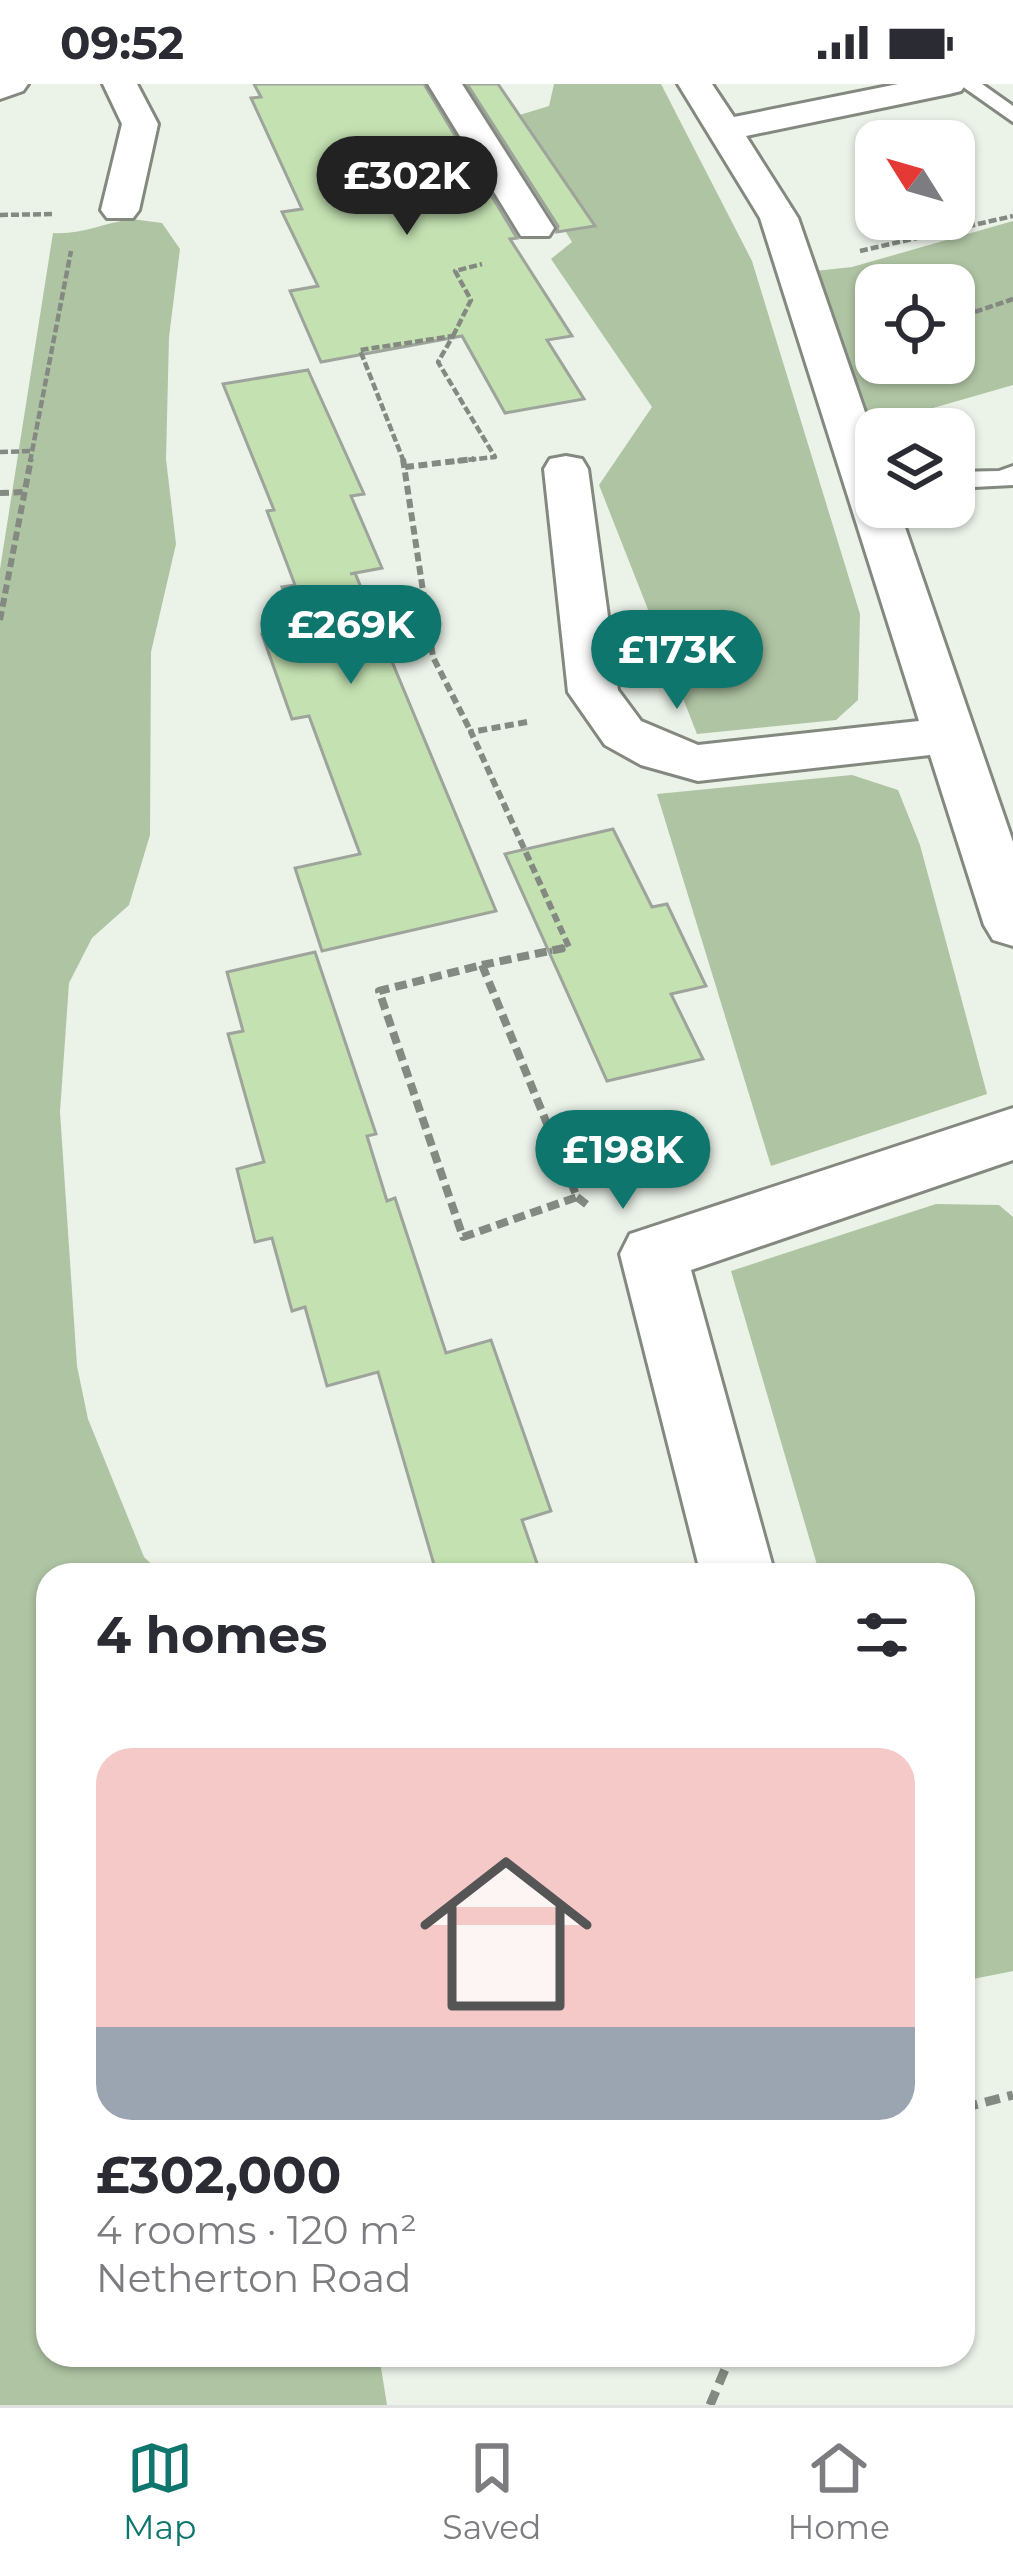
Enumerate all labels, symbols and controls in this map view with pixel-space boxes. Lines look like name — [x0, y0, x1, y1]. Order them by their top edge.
text: 09:52 — [60, 15, 184, 70]
north arrow — [855, 120, 975, 240]
map controls — [855, 120, 975, 528]
pin: £302K — [323, 136, 491, 238]
text: £302K — [344, 151, 470, 199]
button: locate — [855, 264, 975, 384]
button: layers — [855, 408, 975, 528]
pin: £269K — [267, 585, 435, 687]
text: £269K — [287, 600, 415, 648]
pin: £173K — [593, 610, 761, 712]
text: £173K — [618, 625, 736, 673]
pin: £198K — [539, 1110, 707, 1212]
text: £198K — [562, 1125, 684, 1173]
icon: filters — [849, 1602, 915, 1668]
text: 4 homes — [96, 1604, 327, 1666]
icon: home — [398, 1826, 614, 2042]
text: £302,000 — [96, 2144, 341, 2206]
text: 4 rooms · 120 m² — [96, 2206, 417, 2254]
text: Netherton Road — [96, 2254, 411, 2302]
tab: Map — [123, 2435, 196, 2547]
tab: Saved — [442, 2435, 542, 2547]
tab: Home — [788, 2435, 890, 2547]

